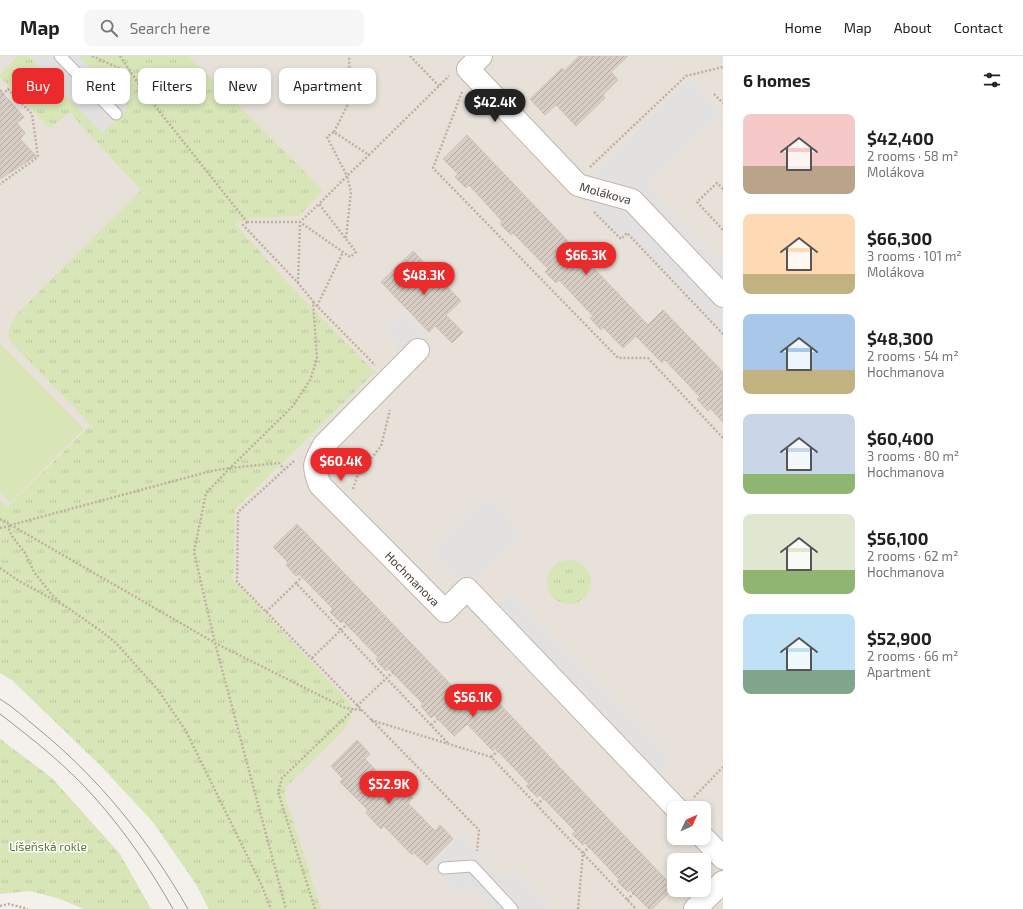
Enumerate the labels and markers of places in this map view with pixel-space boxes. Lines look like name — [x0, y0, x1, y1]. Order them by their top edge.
pin: $42.4K — [462, 89, 528, 123]
pin: $66.3K — [553, 242, 619, 276]
pin: $48.3K — [391, 262, 457, 296]
pin: $60.4K — [308, 448, 374, 482]
pin: $56.1K — [440, 684, 506, 718]
pin: $52.9K — [356, 771, 422, 805]

